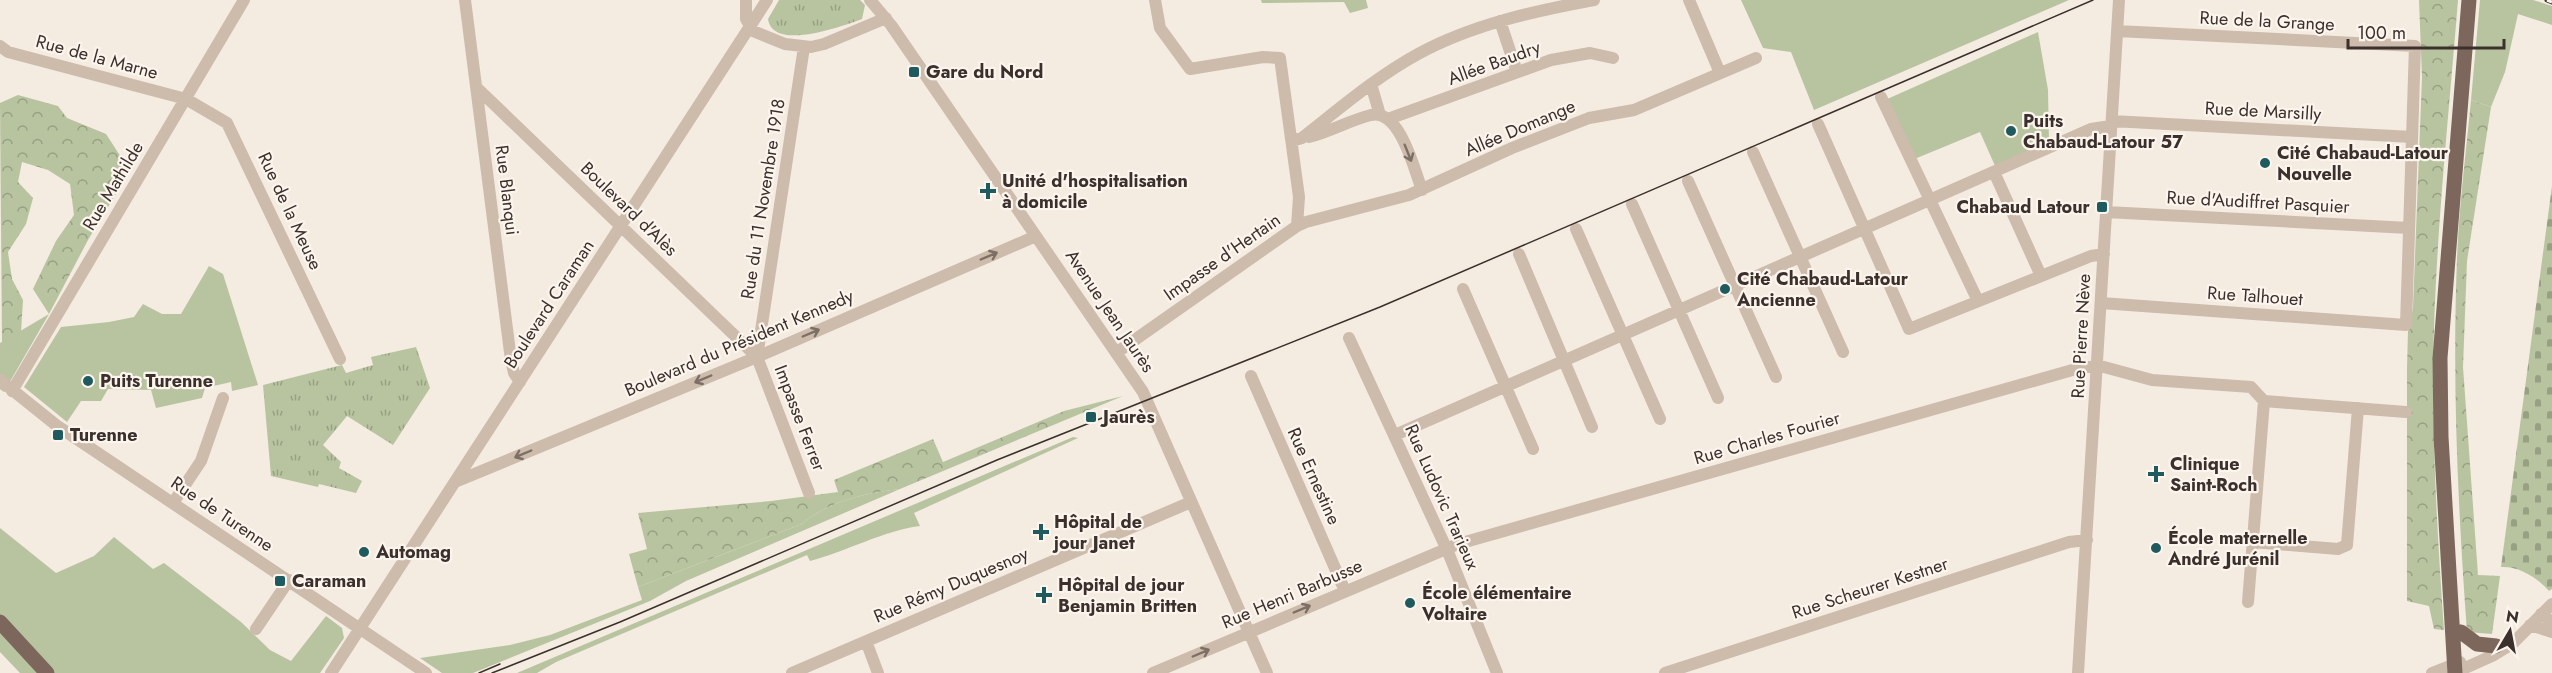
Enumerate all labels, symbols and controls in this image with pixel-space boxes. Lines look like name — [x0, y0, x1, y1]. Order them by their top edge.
street label: Rue de la Grange — [2199, 4, 2335, 38]
scale bar — [2348, 12, 2504, 50]
text: 100 m — [2357, 20, 2406, 46]
street label: Rue de la Marne — [33, 28, 161, 86]
street label: Allée Baudry — [1444, 34, 1544, 92]
place label: Gare du Nord — [926, 59, 1043, 85]
marker: Gare du Nord — [907, 65, 921, 79]
street label: Allée Domange — [1461, 93, 1579, 163]
street label: Rue de Marsilly — [2204, 95, 2322, 127]
street label: Rue du 11 Novembre 1918 — [734, 97, 792, 301]
place label: Puits Chabaud-Latour 57 — [2023, 108, 2183, 155]
marker: Puits Chabaud-Latour 57 — [2004, 124, 2018, 138]
street label: Rue Mathilde — [76, 137, 150, 235]
place label: Cité Chabaud-Latour Nouvelle — [2277, 140, 2449, 187]
street label: Rue Blanqui — [489, 143, 525, 237]
one-way arrow — [1403, 143, 1414, 162]
street label: Rue de la Meuse — [251, 148, 329, 274]
street label: Boulevard d'Alès — [575, 156, 683, 262]
marker: Cité Chabaud-Latour Nouvelle — [2258, 156, 2272, 170]
place label: Unité d'hospitalisation à domicile — [1002, 168, 1188, 215]
marker: Unité d'hospitalisation à domicile — [979, 182, 997, 200]
street label: Rue d'Audiffret Pasquier — [2166, 184, 2351, 220]
place label: Chabaud Latour — [1956, 194, 2091, 220]
marker: Chabaud Latour — [2095, 200, 2109, 214]
street label: Impasse d'Hertain — [1158, 207, 1286, 307]
street label: Boulevard Caraman — [498, 235, 600, 373]
street label: Avenue Jean Jaurès — [1059, 244, 1161, 378]
one-way arrow — [980, 249, 998, 261]
place label: Cité Chabaud-Latour Ancienne — [1736, 266, 1909, 313]
street label: Rue Pierre Nève — [2065, 273, 2097, 399]
street label: Rue Talhouet — [2206, 280, 2304, 312]
marker: Cité Chabaud-Latour Ancienne — [1718, 282, 1732, 296]
street label: Boulevard du Président Kennedy — [620, 283, 858, 403]
one-way arrow — [801, 327, 819, 338]
street label: Impasse Ferrer — [768, 361, 832, 476]
place label: Puits Turenne — [100, 368, 213, 394]
marker: Puits Turenne — [81, 374, 95, 388]
one-way arrow — [694, 374, 713, 385]
place label: Jaurès — [1100, 404, 1155, 430]
street label: Rue Charles Fourier — [1691, 404, 1844, 471]
marker: Jaurès — [1084, 410, 1098, 424]
street label: Rue Ludovic Trarieux — [1398, 420, 1486, 574]
place label: Turenne — [70, 422, 137, 448]
street label: Rue Ernestine — [1281, 423, 1347, 529]
marker: Turenne — [51, 428, 65, 442]
one-way arrow — [514, 449, 532, 460]
place label: Clinique Saint-Roch — [2170, 451, 2257, 498]
marker: Clinique Saint-Roch — [2147, 465, 2165, 483]
street label: Rue de Turenne — [165, 470, 279, 558]
place label: Hôpital de jour Janet — [1052, 509, 1142, 556]
marker: Hôpital de jour Janet — [1032, 523, 1050, 541]
place label: École maternelle André Jurénil — [2167, 525, 2308, 572]
place label: Automag — [375, 539, 451, 565]
street label: Rue Rémy Duquesnoy — [870, 541, 1032, 629]
marker: École maternelle André Jurénil — [2149, 541, 2163, 555]
marker: Automag — [357, 545, 371, 559]
street label: Rue Scheurer Kestner — [1788, 550, 1952, 626]
street label: Rue Henri Barbusse — [1218, 553, 1366, 635]
place label: Caraman — [292, 568, 366, 594]
place label: Hôpital de jour Benjamin Britten — [1058, 572, 1197, 619]
marker: Caraman — [273, 574, 287, 588]
place label: École élémentaire Voltaire — [1421, 580, 1572, 627]
marker: Hôpital de jour Benjamin Britten — [1035, 586, 1053, 604]
marker: École élémentaire Voltaire — [1403, 596, 1417, 610]
north arrow — [2480, 601, 2540, 661]
one-way arrow — [1292, 603, 1311, 614]
text: N — [2504, 604, 2521, 629]
one-way arrow — [1191, 646, 1209, 658]

